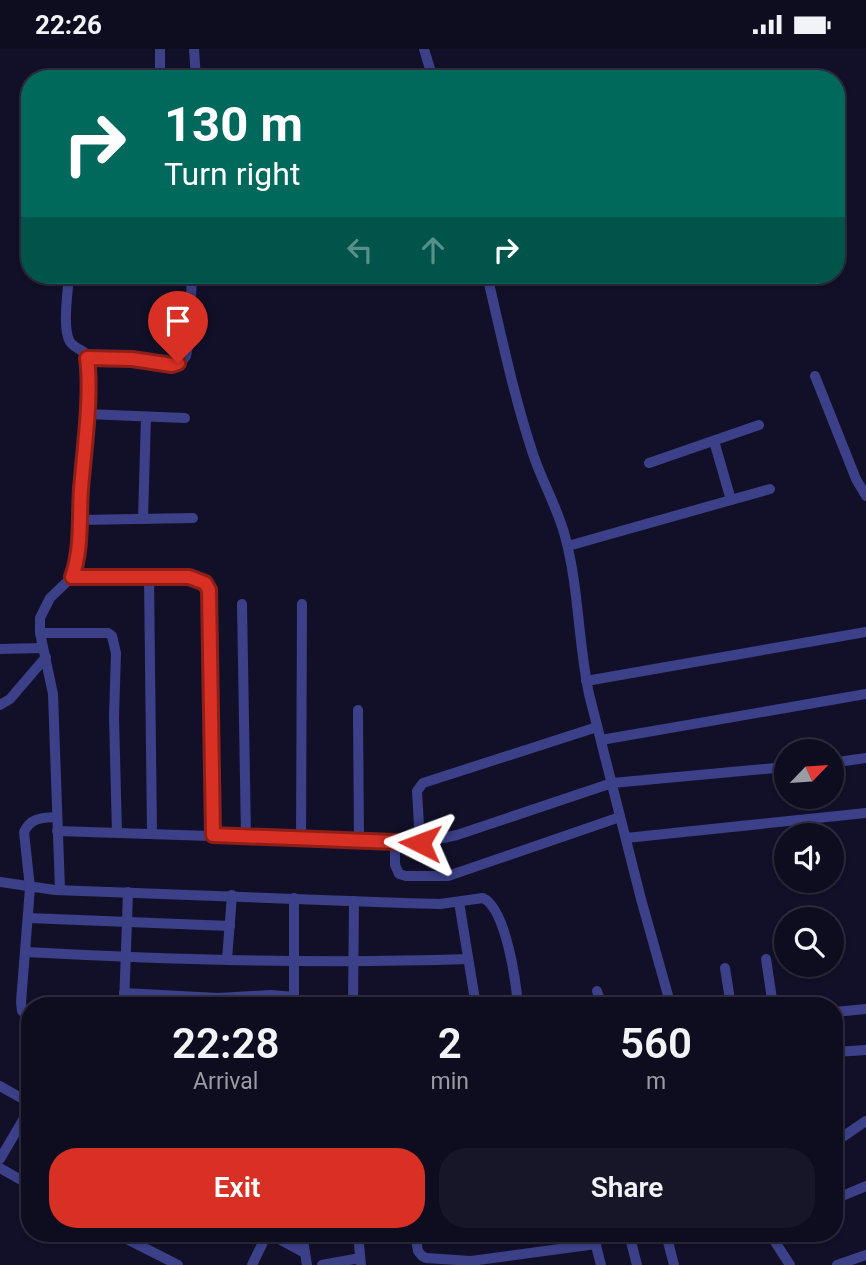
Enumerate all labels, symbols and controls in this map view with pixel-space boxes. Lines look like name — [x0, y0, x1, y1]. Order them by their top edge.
text: 22:26 — [35, 10, 102, 40]
text: 130 m — [164, 96, 303, 153]
icon: right — [49, 98, 140, 189]
text: Turn right — [164, 155, 300, 193]
icon: left — [341, 231, 379, 269]
icon: ahead — [414, 231, 452, 269]
icon: right — [487, 231, 525, 269]
pin — [148, 291, 208, 363]
icon: arrive — [159, 302, 197, 340]
north arrow — [774, 739, 844, 809]
map controls — [774, 739, 844, 977]
position arrow — [383, 806, 457, 880]
button: sound — [774, 823, 844, 893]
button: search — [774, 907, 844, 977]
text: 22:28 — [172, 1019, 279, 1068]
text: 2 — [438, 1019, 462, 1068]
text: 560 — [620, 1019, 692, 1068]
text: Arrival — [193, 1068, 258, 1095]
text: min — [430, 1068, 469, 1095]
text: m — [646, 1068, 666, 1095]
button: Exit — [49, 1148, 425, 1228]
button: Share — [439, 1148, 815, 1228]

